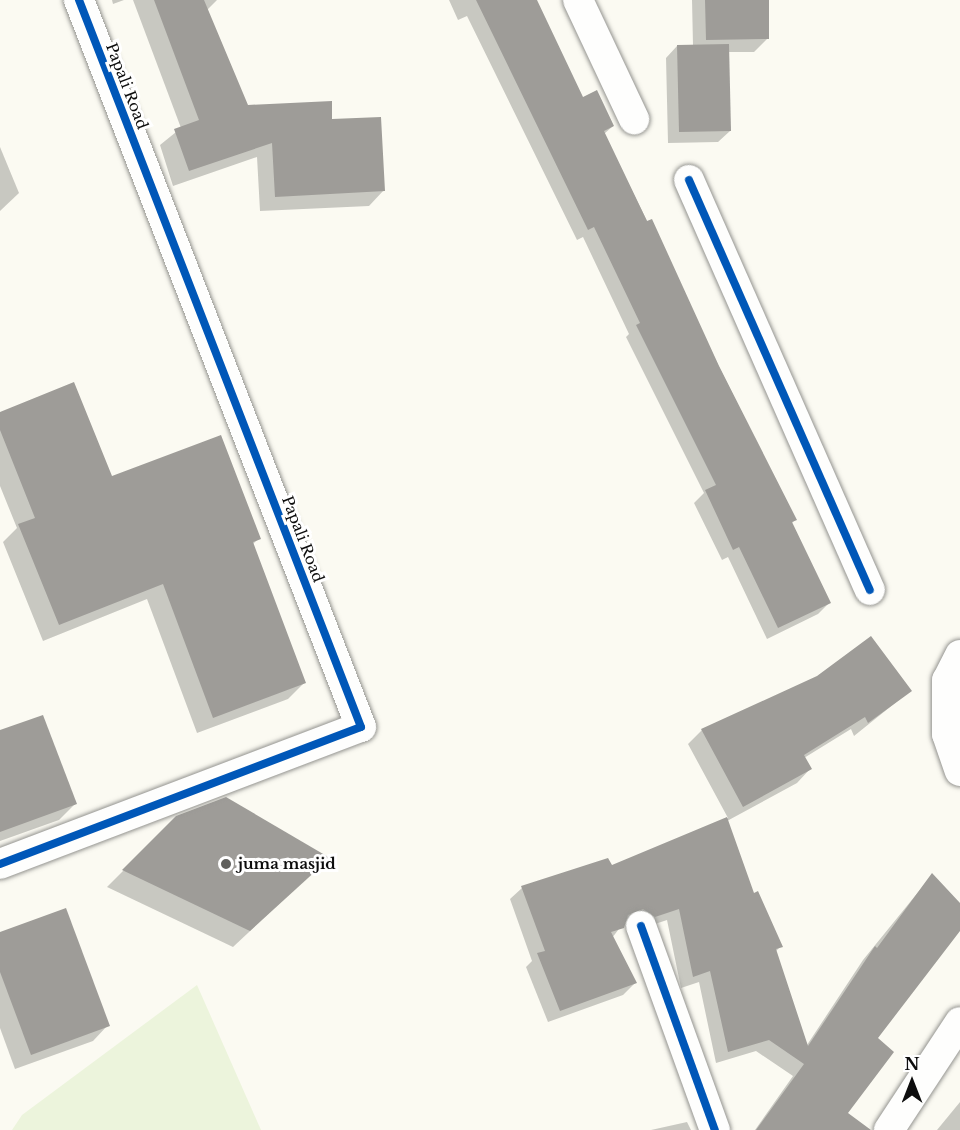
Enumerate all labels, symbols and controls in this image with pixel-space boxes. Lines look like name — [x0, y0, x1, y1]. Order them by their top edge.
street label: Papali Road — [102, 40, 152, 132]
street label: Papali Road — [278, 493, 328, 585]
place label: juma masjid — [238, 855, 336, 873]
marker: juma masjid — [219, 857, 233, 871]
north arrow — [882, 1052, 942, 1112]
text: N — [904, 1054, 920, 1074]

